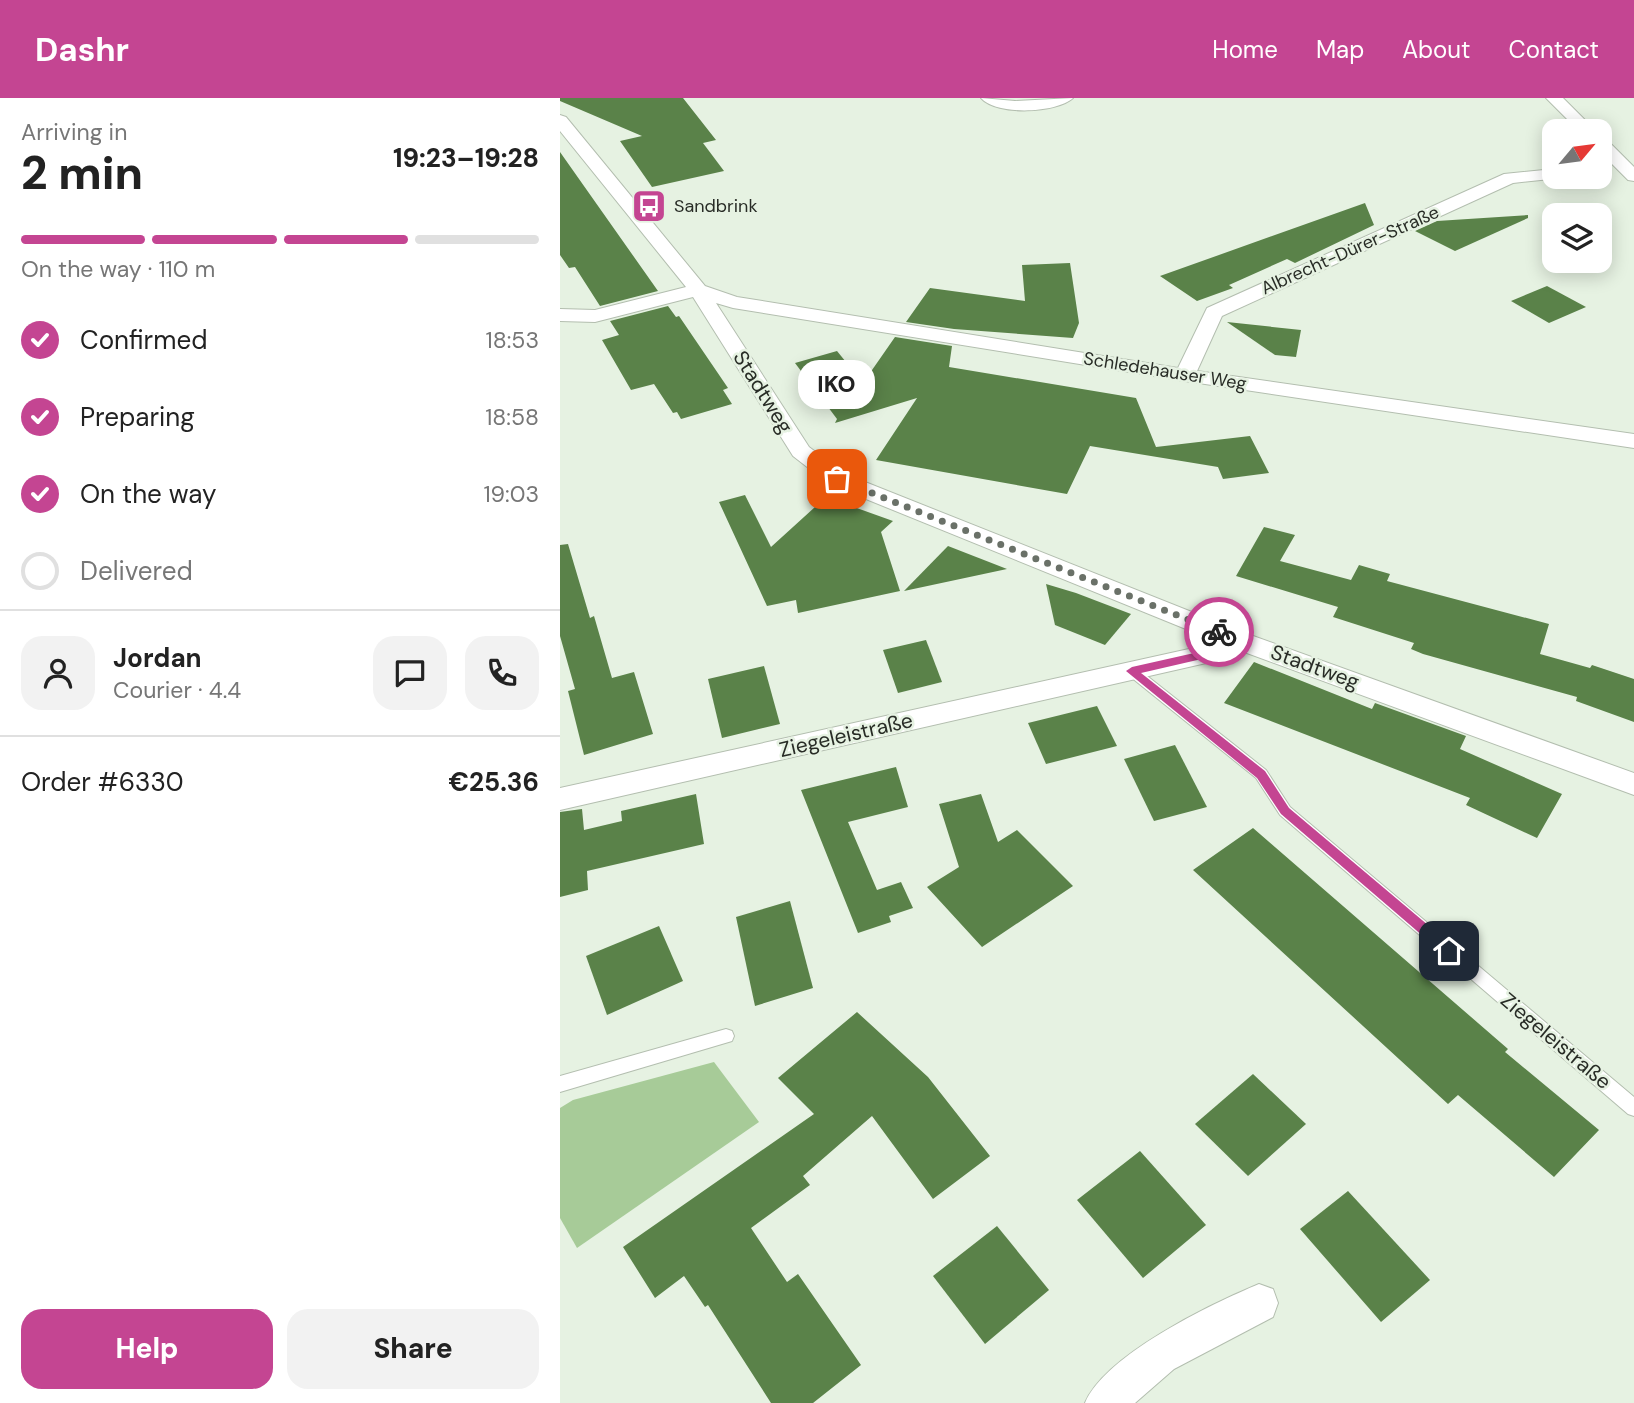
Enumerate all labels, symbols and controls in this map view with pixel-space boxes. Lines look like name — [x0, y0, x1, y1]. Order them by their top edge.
text: Dashr — [35, 28, 129, 71]
text: Home — [1212, 34, 1278, 65]
text: Map — [1316, 34, 1364, 65]
text: About — [1402, 34, 1471, 65]
text: Contact — [1509, 34, 1599, 65]
text: Arriving in — [21, 117, 127, 147]
north arrow — [1542, 119, 1612, 189]
map controls — [1542, 119, 1612, 273]
text: 19:23–19:28 — [393, 141, 539, 175]
text: 2 min — [21, 143, 143, 203]
bus stop icon: Sandbrink — [630, 187, 668, 225]
place label: Sandbrink — [674, 194, 758, 218]
street label: Albrecht-Dürer-Straße — [1257, 200, 1443, 300]
button: layers — [1542, 203, 1612, 273]
text: On the way · 110 m — [21, 254, 215, 284]
icon: check — [21, 321, 59, 359]
text: Confirmed — [80, 323, 207, 357]
text: 18:53 — [486, 325, 539, 355]
street label: Stadtweg — [727, 345, 800, 439]
street label: Schledehauser Weg — [1082, 346, 1248, 396]
callout: IKO — [798, 360, 876, 409]
text: IKO — [817, 369, 856, 399]
icon: check — [21, 398, 59, 436]
text: Preparing — [80, 400, 195, 434]
text: 18:58 — [485, 402, 539, 432]
pin — [807, 449, 867, 509]
icon: bag — [818, 460, 856, 498]
icon: check — [21, 475, 59, 513]
text: On the way — [80, 477, 216, 511]
text: 19:03 — [483, 479, 539, 509]
text: Delivered — [80, 554, 193, 588]
courier — [1184, 597, 1254, 667]
icon: bike — [1200, 613, 1238, 651]
button: person — [21, 636, 95, 710]
button: chat — [373, 636, 447, 710]
button: phone — [465, 636, 539, 710]
street label: Stadtweg — [1267, 638, 1363, 696]
text: Jordan — [113, 641, 202, 675]
text: Courier · 4.4 — [113, 675, 241, 705]
street label: Ziegeleistraße — [777, 706, 916, 764]
text: Order #6330 — [21, 765, 184, 799]
text: €25.36 — [449, 765, 539, 799]
pin — [1419, 921, 1479, 981]
icon: home — [1430, 932, 1468, 970]
street label: Ziegeleistraße — [1495, 987, 1617, 1096]
button: Help — [21, 1309, 273, 1389]
button: Share — [287, 1309, 539, 1389]

